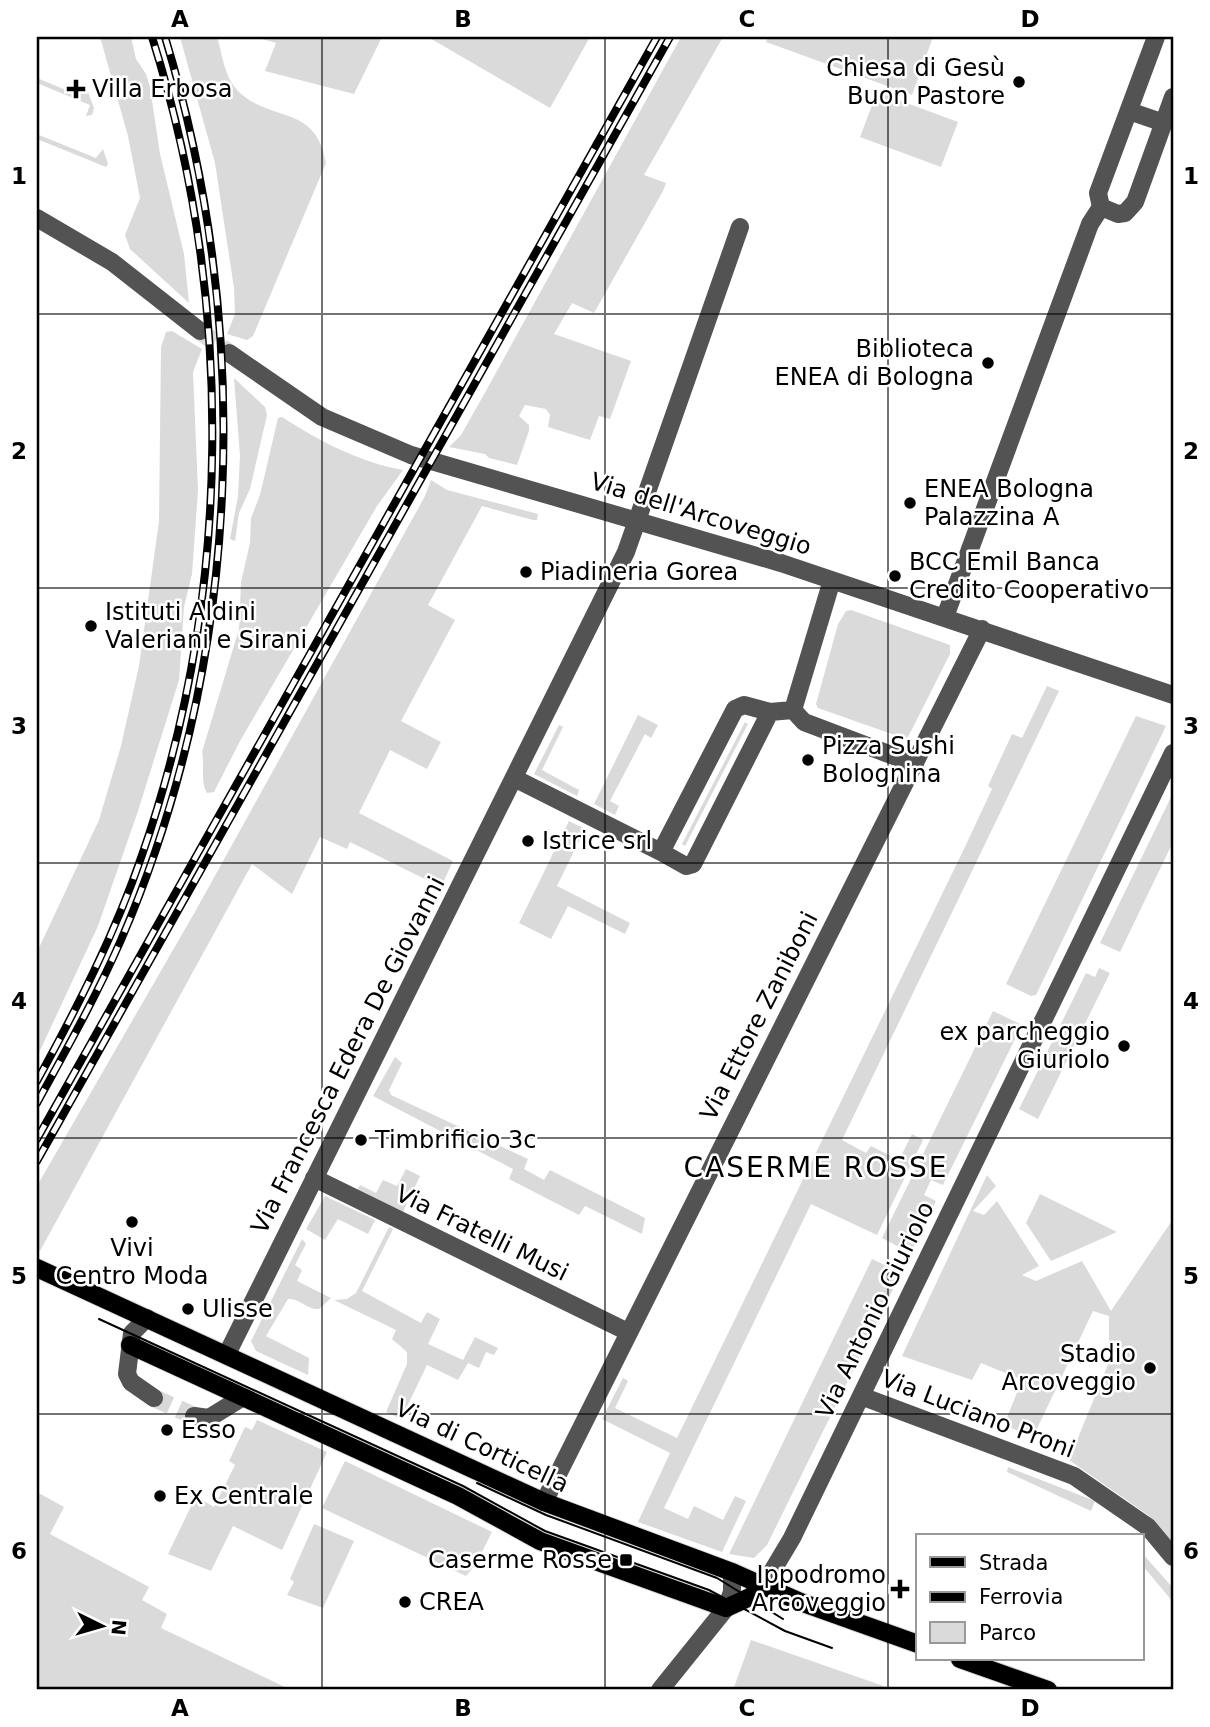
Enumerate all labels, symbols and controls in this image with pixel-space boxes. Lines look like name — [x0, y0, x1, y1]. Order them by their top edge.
text: A — [171, 6, 189, 32]
text: B — [454, 6, 472, 32]
text: C — [739, 6, 755, 32]
text: D — [1020, 6, 1040, 32]
place label: Chiesa di Gesù Buon Pastore — [826, 54, 1005, 110]
marker: Chiesa di Gesù Buon Pastore — [1011, 74, 1027, 90]
place label: Villa Erbosa — [92, 75, 232, 103]
marker: Villa Erbosa — [66, 79, 86, 99]
text: 1 — [11, 163, 27, 189]
text: 1 — [1183, 163, 1199, 189]
place label: Biblioteca ENEA di Bologna — [774, 335, 974, 391]
marker: Biblioteca ENEA di Bologna — [980, 355, 996, 371]
text: 2 — [11, 438, 27, 464]
text: 2 — [1183, 438, 1199, 464]
street label: Via dell'Arcoveggio — [587, 467, 815, 561]
place label: ENEA Bologna Palazzina A — [924, 475, 1094, 531]
marker: ENEA Bologna Palazzina A — [902, 495, 918, 511]
place label: BCC Emil Banca Credito Cooperativo — [909, 548, 1149, 604]
place label: Piadineria Gorea — [540, 558, 738, 586]
marker: Piadineria Gorea — [518, 564, 534, 580]
marker: BCC Emil Banca Credito Cooperativo — [887, 568, 903, 584]
place label: Istituti Aldini Valeriani e Sirani — [105, 598, 307, 654]
marker: Istituti Aldini Valeriani e Sirani — [83, 618, 99, 634]
text: 3 — [11, 713, 27, 739]
text: 3 — [1183, 713, 1199, 739]
place label: Pizza Sushi Bolognina — [822, 732, 955, 788]
marker: Pizza Sushi Bolognina — [800, 752, 816, 768]
place label: Istrice srl — [542, 827, 652, 855]
marker: Istrice srl — [520, 833, 536, 849]
street label: Via Francesca Edera De Giovanni — [245, 872, 451, 1238]
street label: Via Ettore Zaniboni — [694, 907, 824, 1125]
text: 4 — [11, 988, 27, 1014]
text: 4 — [1183, 988, 1199, 1014]
place label: ex parcheggio Giuriolo — [940, 1018, 1110, 1074]
marker: ex parcheggio Giuriolo — [1116, 1038, 1132, 1054]
place label: Timbrificio 3c — [374, 1126, 537, 1154]
marker: Timbrificio 3c — [353, 1132, 369, 1148]
district label: CASERME ROSSE — [683, 1151, 949, 1184]
street label: Via Fratelli Musi — [391, 1179, 573, 1287]
street label: Via Antonio Giuriolo — [810, 1197, 940, 1423]
marker: Vivi Centro Moda — [124, 1214, 140, 1230]
place label: Vivi Centro Moda — [55, 1234, 209, 1290]
text: 5 — [11, 1263, 27, 1289]
text: 5 — [1183, 1263, 1199, 1289]
place label: Ulisse — [202, 1295, 273, 1323]
marker: Ulisse — [180, 1301, 196, 1317]
place label: Stadio Arcoveggio — [1002, 1340, 1136, 1396]
marker: Stadio Arcoveggio — [1142, 1360, 1158, 1376]
street label: Via Luciano Proni — [877, 1364, 1079, 1464]
street label: Via di Corticella — [391, 1394, 573, 1498]
place label: Esso — [181, 1416, 236, 1444]
marker: Esso — [159, 1422, 175, 1438]
place label: Ex Centrale — [174, 1482, 313, 1510]
marker: Ex Centrale — [152, 1488, 168, 1504]
legend — [916, 1534, 1144, 1660]
text: 6 — [11, 1538, 27, 1564]
text: 6 — [1183, 1538, 1199, 1564]
place label: Caserme Rosse — [428, 1546, 612, 1574]
text: Strada — [979, 1551, 1048, 1575]
marker: Caserme Rosse — [618, 1552, 634, 1568]
place label: Ippodromo Arcoveggio — [752, 1561, 886, 1617]
marker: Ippodromo Arcoveggio — [892, 1581, 908, 1597]
text: Ferrovia — [979, 1585, 1063, 1609]
place label: CREA — [419, 1588, 485, 1616]
north arrow — [66, 1590, 136, 1660]
marker: CREA — [397, 1594, 413, 1610]
text: N — [107, 1619, 131, 1636]
text: Parco — [979, 1621, 1036, 1645]
text: A — [171, 1695, 189, 1721]
text: B — [454, 1695, 472, 1721]
text: C — [739, 1695, 755, 1721]
text: D — [1020, 1695, 1040, 1721]

